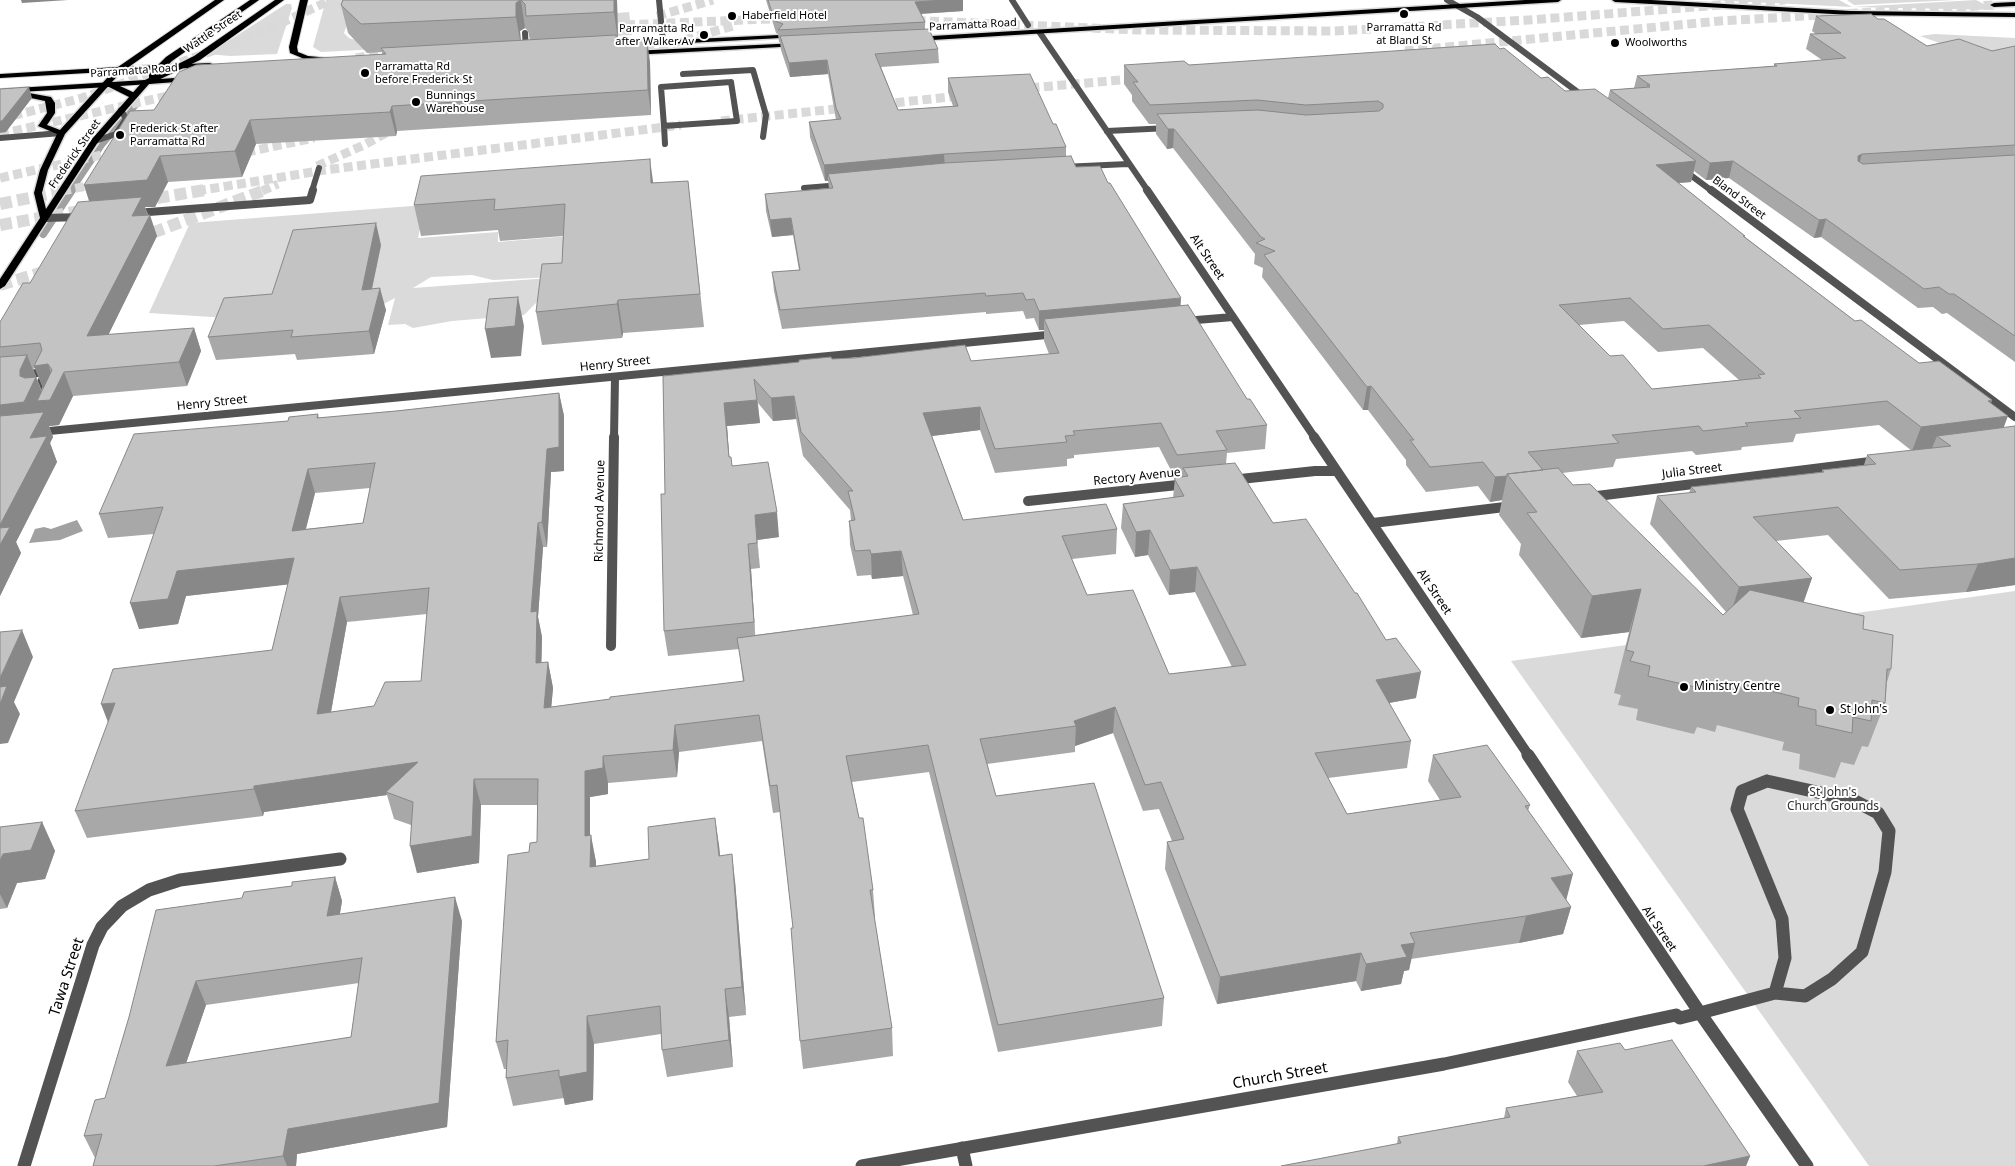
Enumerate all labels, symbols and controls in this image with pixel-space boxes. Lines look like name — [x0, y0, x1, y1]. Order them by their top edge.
street label: Wattle Street — [182, 8, 244, 56]
marker: Parramatta Rd at Bland St — [1398, 8, 1410, 20]
place label: Haberfield Hotel — [742, 9, 827, 23]
marker: Haberfield Hotel — [726, 10, 738, 22]
street label: Parramatta Road — [929, 16, 1017, 34]
place label: Parramatta Rd at Bland St — [1367, 21, 1441, 47]
place label: Parramatta Rd after Walker Av — [615, 22, 694, 48]
marker: Parramatta Rd after Walker Av — [698, 29, 710, 41]
place label: Woolworths — [1625, 36, 1687, 50]
marker: Woolworths — [1609, 37, 1621, 49]
place label: Parramatta Rd before Frederick St — [375, 60, 472, 86]
street label: Parramatta Road — [90, 61, 178, 81]
marker: Parramatta Rd before Frederick St — [359, 67, 371, 79]
place label: Bunnings Warehouse — [426, 89, 484, 115]
marker: Bunnings Warehouse — [410, 96, 422, 108]
street label: Frederick Street — [46, 117, 104, 191]
place label: Frederick St after Parramatta Rd — [130, 122, 218, 148]
marker: Frederick St after Parramatta Rd — [114, 129, 126, 141]
street label: Bland Street — [1710, 174, 1768, 222]
street label: Alt Street — [1187, 232, 1227, 282]
street label: Henry Street — [579, 353, 651, 375]
street label: Henry Street — [176, 392, 248, 414]
street label: Richmond Avenue — [592, 460, 608, 562]
street label: Julia Street — [1661, 460, 1723, 482]
street label: Rectory Avenue — [1093, 465, 1181, 489]
street label: Alt Street — [1414, 567, 1454, 617]
place label: Ministry Centre — [1694, 680, 1780, 694]
marker: Ministry Centre — [1678, 681, 1690, 693]
place label: St John's — [1840, 703, 1887, 717]
marker: St John's — [1824, 704, 1836, 716]
park label: St John's Church Grounds — [1787, 786, 1879, 814]
street label: Alt Street — [1639, 904, 1679, 954]
street label: Tawa Street — [46, 935, 88, 1019]
street label: Church Street — [1231, 1059, 1329, 1093]

